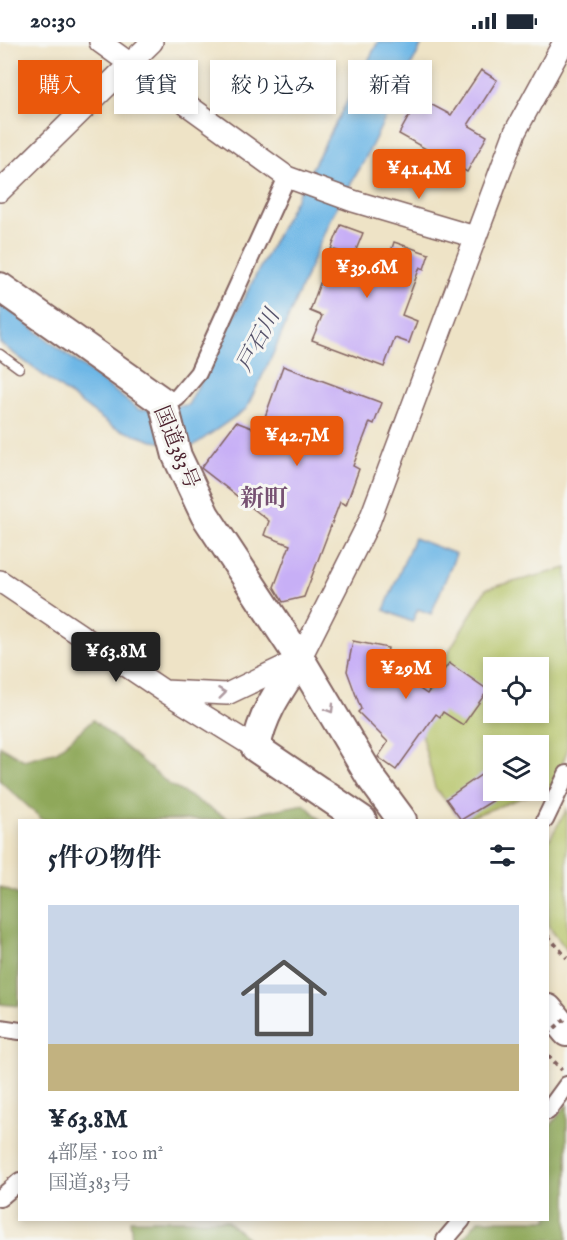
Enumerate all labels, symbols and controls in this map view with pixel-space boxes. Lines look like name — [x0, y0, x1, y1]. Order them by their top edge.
text: 20:30 — [30, 7, 76, 35]
chip: 購入 — [18, 60, 102, 114]
chip: 賃貸 — [114, 60, 198, 114]
chip: 絞り込み — [210, 60, 336, 114]
chip: 新着 — [348, 60, 432, 114]
pin: ¥41.4M — [370, 149, 468, 200]
text: ¥41.4M — [387, 156, 451, 181]
pin: ¥39.6M — [318, 248, 416, 299]
text: ¥39.6M — [336, 255, 398, 280]
water label: 戸石川 — [231, 303, 288, 377]
street label: 国道383号 — [147, 402, 204, 493]
pin: ¥42.7M — [248, 416, 346, 467]
text: ¥42.7M — [264, 423, 330, 448]
district label: 新町 — [240, 484, 288, 515]
pin: ¥63.8M — [67, 632, 165, 683]
text: ¥63.8M — [85, 639, 147, 664]
pin: ¥29M — [370, 649, 442, 700]
text: ¥29M — [380, 656, 432, 681]
map controls — [483, 657, 549, 801]
button: locate — [483, 657, 549, 723]
one-way arrow — [217, 688, 226, 700]
one-way arrow — [323, 703, 334, 713]
button: layers — [483, 735, 549, 801]
icon: filters — [486, 839, 519, 872]
text: 5件の物件 — [48, 842, 161, 875]
icon: home — [230, 944, 338, 1052]
text: ¥63.8M — [48, 1103, 128, 1136]
text: 4部屋 · 100 m² — [48, 1141, 163, 1166]
text: 国道383号 — [48, 1171, 131, 1196]

